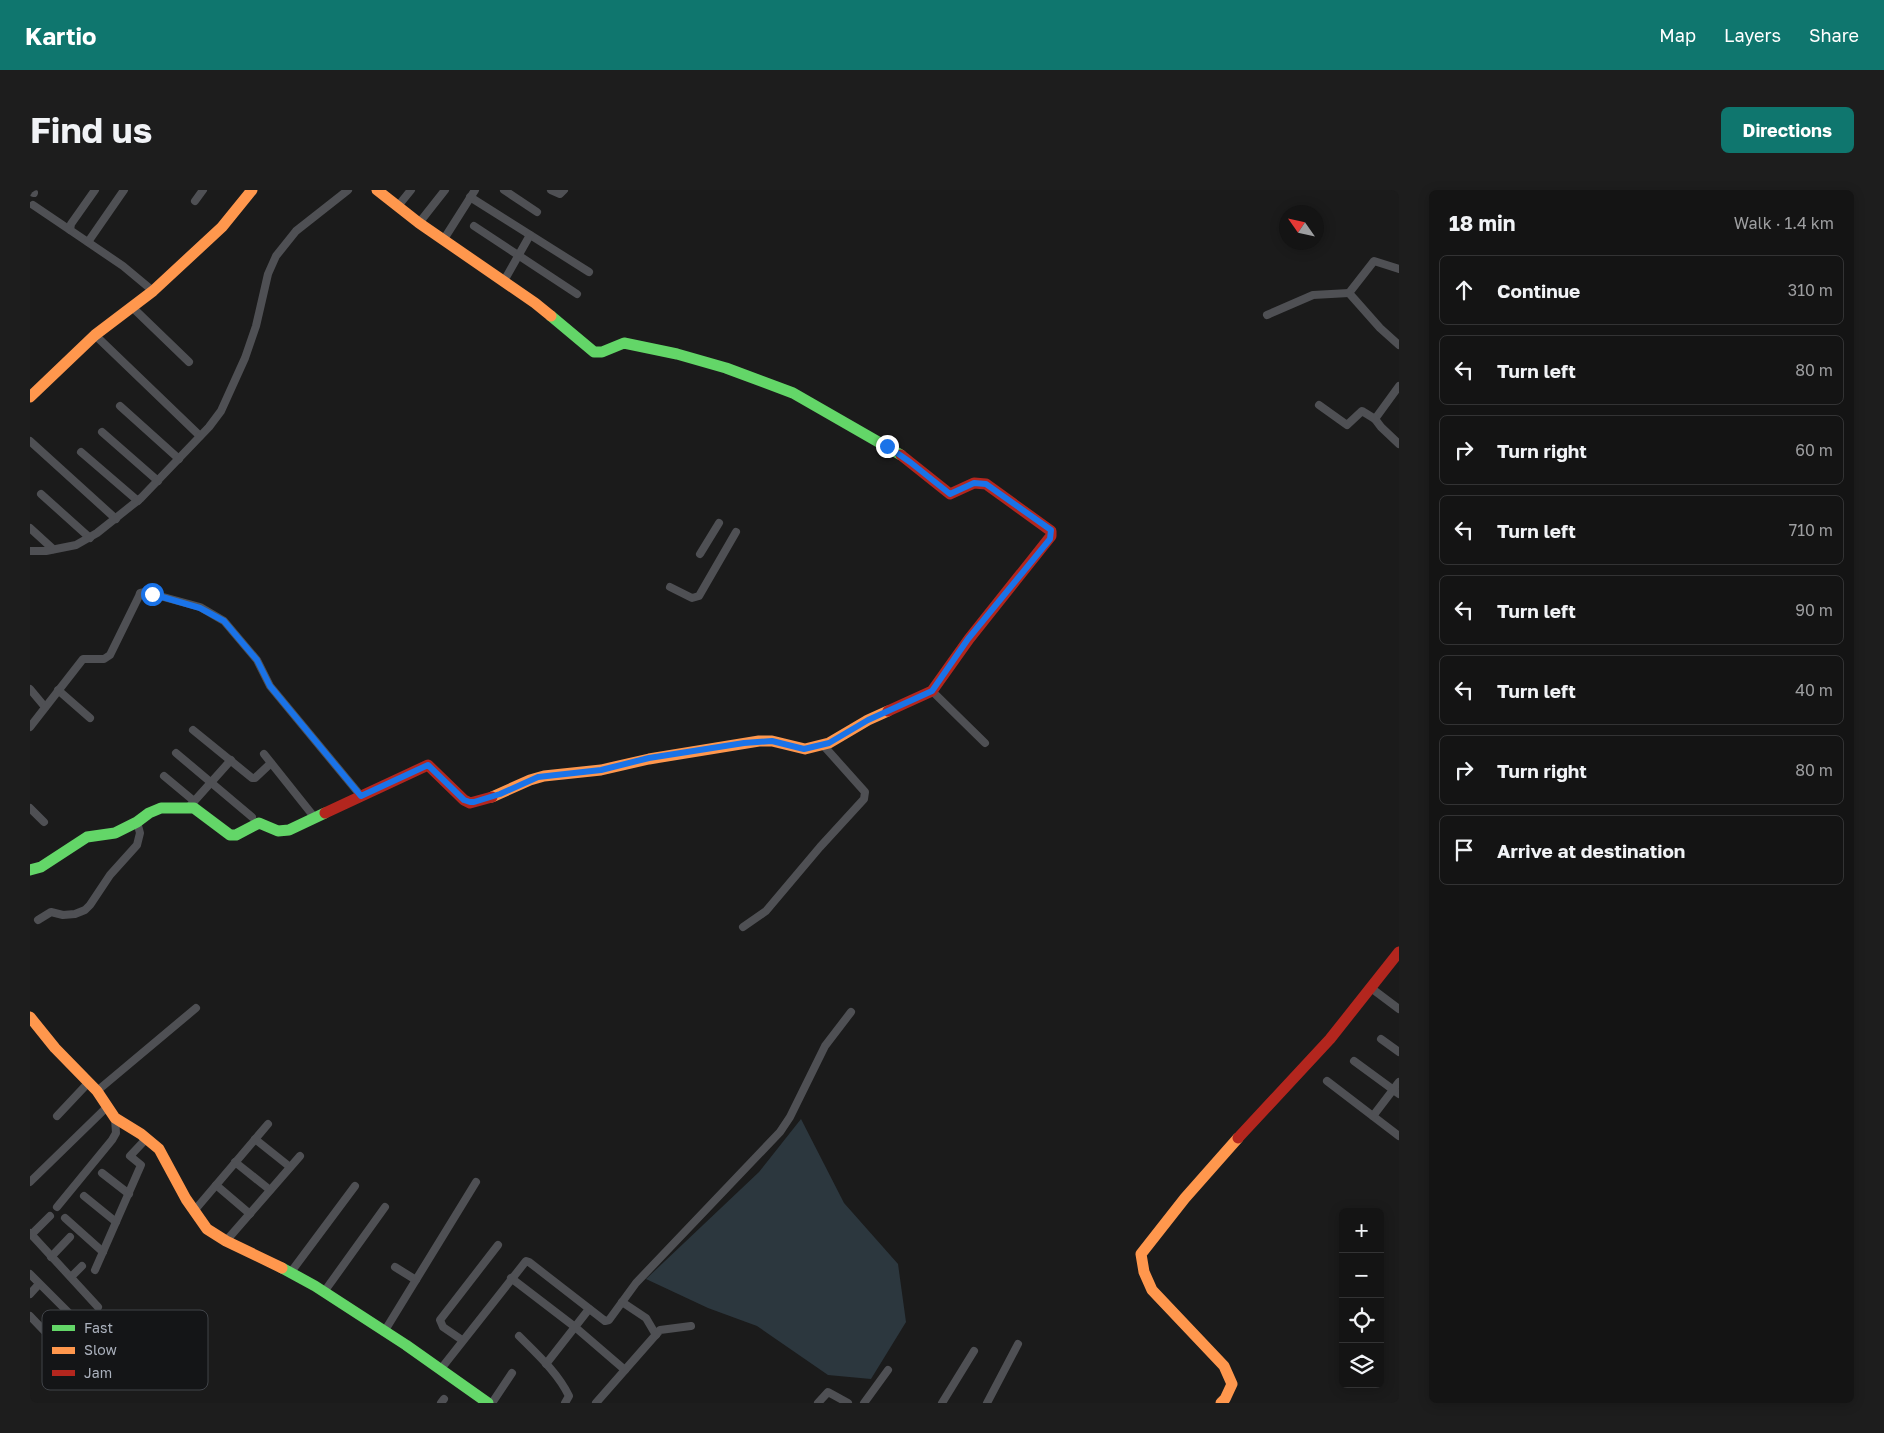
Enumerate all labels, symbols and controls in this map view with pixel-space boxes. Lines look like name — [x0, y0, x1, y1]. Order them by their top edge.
text: Kartio — [25, 21, 97, 50]
text: Map — [1659, 24, 1696, 46]
text: Layers — [1724, 24, 1781, 46]
text: Share — [1809, 24, 1859, 46]
button: Directions — [1721, 107, 1854, 153]
text: Find us — [30, 109, 152, 151]
north arrow — [1279, 205, 1324, 250]
text: 18 min — [1449, 210, 1515, 236]
text: Walk · 1.4 km — [1734, 213, 1834, 233]
icon: ahead — [1450, 276, 1478, 304]
text: Continue — [1497, 279, 1580, 302]
text: 310 m — [1788, 280, 1833, 300]
icon: left — [1450, 356, 1478, 384]
text: Turn left — [1497, 359, 1576, 382]
text: 80 m — [1795, 360, 1833, 380]
route end — [876, 435, 899, 458]
icon: right — [1450, 436, 1478, 464]
text: Turn right — [1497, 439, 1587, 462]
text: 60 m — [1795, 440, 1833, 460]
icon: left — [1450, 516, 1478, 544]
text: Turn left — [1497, 519, 1576, 542]
text: 710 m — [1789, 520, 1833, 540]
route start — [141, 583, 164, 606]
icon: left — [1450, 596, 1478, 624]
text: Turn left — [1497, 599, 1576, 622]
text: 90 m — [1795, 600, 1833, 620]
icon: left — [1450, 676, 1478, 704]
text: Turn left — [1497, 679, 1576, 702]
text: 40 m — [1795, 680, 1833, 700]
icon: right — [1450, 756, 1478, 784]
text: Turn right — [1497, 759, 1587, 782]
text: 80 m — [1795, 760, 1833, 780]
icon: arrive — [1450, 836, 1478, 864]
text: Arrive at destination — [1497, 839, 1685, 862]
map controls — [1339, 1208, 1384, 1388]
button: + — [1339, 1208, 1384, 1253]
button: − — [1339, 1253, 1384, 1298]
button: locate — [1339, 1298, 1384, 1343]
legend — [42, 1310, 208, 1390]
text: Fast — [84, 1319, 113, 1336]
text: Slow — [84, 1341, 117, 1358]
button: layers — [1339, 1343, 1384, 1388]
text: Jam — [84, 1364, 112, 1381]

